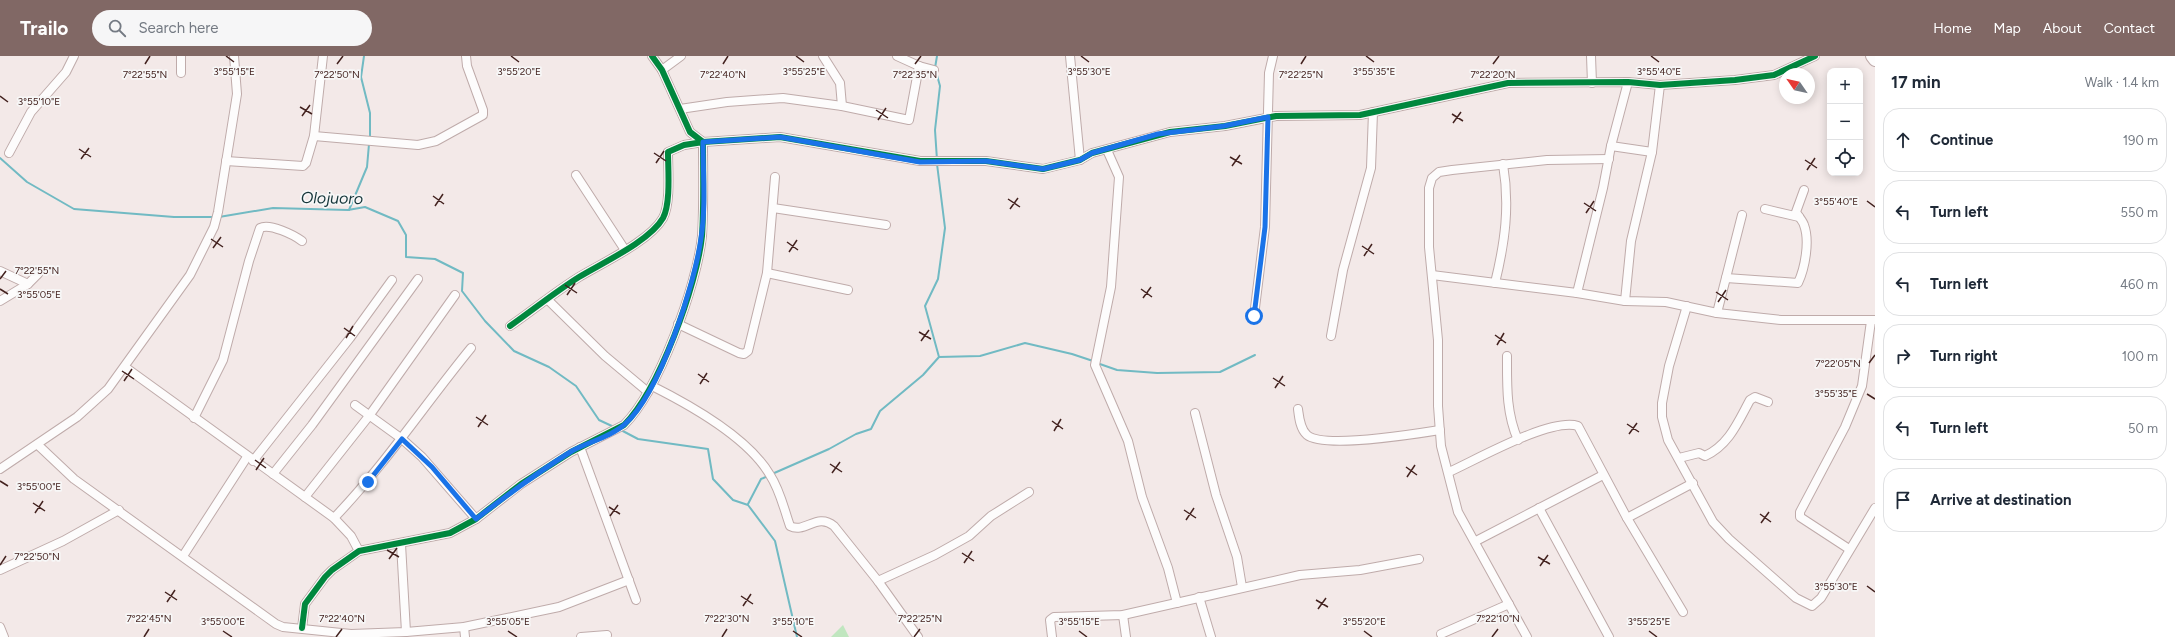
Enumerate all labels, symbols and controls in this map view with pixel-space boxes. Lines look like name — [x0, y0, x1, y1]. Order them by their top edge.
search box — [92, 10, 372, 46]
text: Trailo — [20, 17, 68, 40]
icon: search — [106, 17, 128, 39]
text: Search here — [138, 19, 219, 37]
text: Home — [1933, 20, 1972, 37]
text: Map — [1994, 20, 2021, 37]
text: About — [2043, 20, 2082, 37]
text: Contact — [2104, 20, 2155, 37]
text: 3°55'15"E — [213, 65, 255, 78]
text: 3°55'20"E — [497, 65, 541, 78]
text: 3°55'25"E — [782, 65, 826, 78]
text: 3°55'30"E — [1067, 65, 1111, 78]
text: 3°55'35"E — [1353, 65, 1396, 78]
text: 3°55'40"E — [1637, 65, 1681, 78]
text: 7°22'55"N — [123, 68, 167, 81]
text: 7°22'50"N — [314, 68, 360, 81]
text: 7°22'40"N — [700, 68, 746, 81]
text: 7°22'35"N — [893, 68, 937, 81]
text: 7°22'25"N — [1279, 68, 1323, 81]
text: 7°22'20"N — [1470, 68, 1516, 81]
north arrow — [1779, 68, 1815, 104]
map controls — [1827, 68, 1863, 176]
button: + — [1827, 68, 1863, 104]
text: 17 min — [1891, 72, 1941, 92]
text: Walk · 1.4 km — [2085, 75, 2159, 90]
text: 3°55'10"E — [18, 95, 60, 108]
button: − — [1827, 104, 1863, 140]
icon: ahead — [1892, 129, 1914, 151]
text: Continue — [1930, 131, 1993, 149]
text: 190 m — [2123, 133, 2158, 148]
button: locate — [1827, 140, 1863, 176]
water label: Olojuoro — [301, 188, 363, 208]
text: 3°55'40"E — [1814, 195, 1858, 208]
icon: left — [1892, 201, 1914, 223]
text: Turn left — [1930, 203, 1988, 221]
text: 550 m — [2120, 205, 2158, 220]
text: 7°22'55"N — [15, 264, 59, 277]
icon: left — [1892, 273, 1914, 295]
text: Turn left — [1930, 275, 1988, 293]
text: 460 m — [2120, 277, 2158, 292]
text: 3°55'05"E — [17, 288, 61, 301]
route start — [1245, 307, 1263, 325]
icon: right — [1892, 345, 1914, 367]
text: Turn right — [1930, 347, 1998, 365]
text: 100 m — [2122, 349, 2158, 364]
text: 7°22'05"N — [1815, 357, 1861, 370]
text: 3°55'35"E — [1815, 387, 1858, 400]
icon: left — [1892, 417, 1914, 439]
text: Turn left — [1930, 419, 1988, 437]
text: 50 m — [2128, 421, 2158, 436]
route end — [359, 473, 377, 491]
text: 3°55'00"E — [17, 480, 61, 493]
icon: arrive — [1892, 489, 1914, 511]
text: Arrive at destination — [1930, 491, 2071, 509]
text: 7°22'50"N — [14, 550, 60, 563]
text: 3°55'30"E — [1814, 580, 1858, 593]
text: 7°22'45"N — [126, 612, 172, 625]
text: 7°22'40"N — [319, 612, 365, 625]
text: 7°22'30"N — [704, 612, 750, 625]
text: 7°22'25"N — [898, 612, 942, 625]
text: 7°22'10"N — [1476, 612, 1520, 625]
text: 3°55'00"E — [201, 615, 245, 628]
text: 3°55'05"E — [486, 615, 530, 628]
text: 3°55'10"E — [772, 615, 814, 628]
text: 3°55'15"E — [1058, 615, 1100, 628]
text: 3°55'20"E — [1342, 615, 1386, 628]
text: 3°55'25"E — [1627, 615, 1671, 628]

